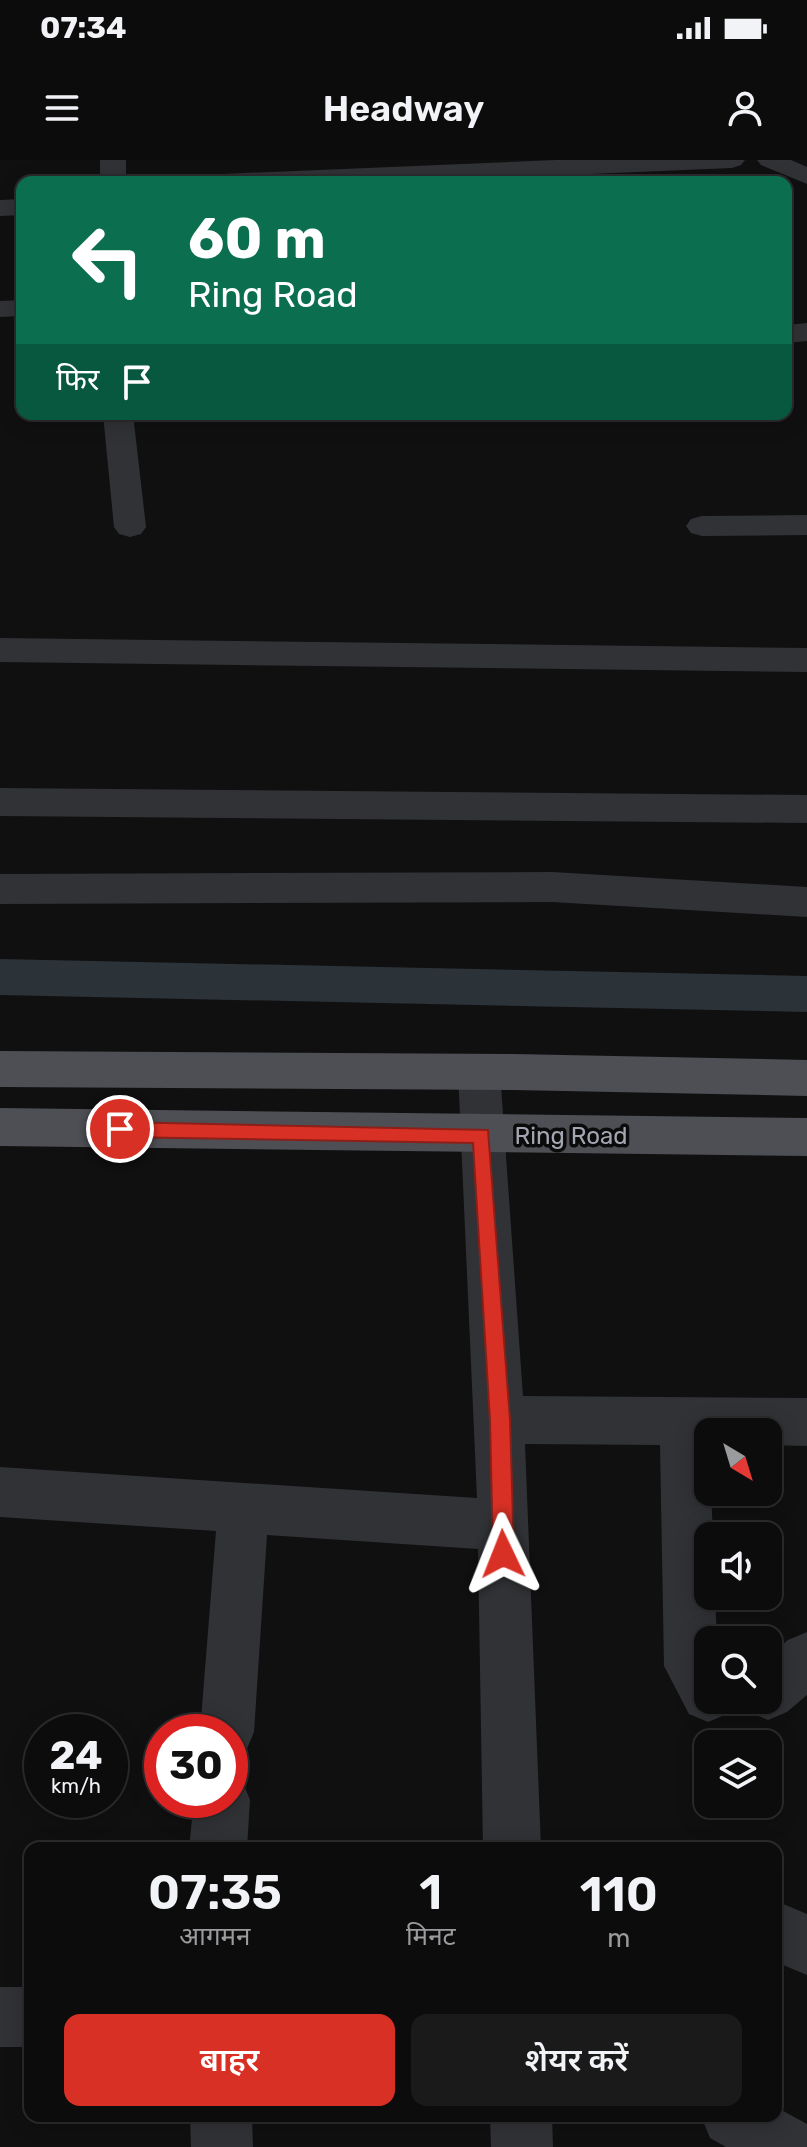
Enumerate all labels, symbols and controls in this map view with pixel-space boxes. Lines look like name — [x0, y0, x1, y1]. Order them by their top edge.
text: 07:34 — [40, 10, 127, 46]
icon: menu — [40, 86, 84, 130]
icon: person — [723, 86, 767, 130]
text: Headway — [323, 87, 484, 130]
text: 60 m — [188, 206, 326, 272]
icon: left — [56, 208, 160, 312]
text: Ring Road — [188, 273, 358, 316]
icon: arrive — [115, 360, 159, 404]
text: फिर — [56, 362, 99, 398]
pin — [86, 1095, 154, 1163]
icon: arrive — [98, 1107, 142, 1151]
street label: Ring Road — [514, 1122, 628, 1150]
north arrow — [694, 1418, 782, 1506]
map controls — [694, 1418, 782, 1818]
position arrow — [461, 1512, 545, 1596]
button: sound — [694, 1522, 782, 1610]
button: search — [694, 1626, 782, 1714]
speed limit sign: 30 — [144, 1714, 248, 1818]
button: layers — [694, 1730, 782, 1818]
text: 24 — [49, 1732, 103, 1779]
text: km/h — [51, 1774, 101, 1798]
text: 07:35 — [148, 1864, 282, 1921]
text: 1 — [419, 1864, 442, 1921]
text: 110 — [580, 1866, 658, 1923]
text: आगमन — [179, 1921, 251, 1952]
text: मिनट — [406, 1921, 456, 1952]
text: m — [607, 1923, 630, 1954]
button: बाहर — [64, 2014, 395, 2106]
button: शेयर करें — [411, 2014, 742, 2106]

